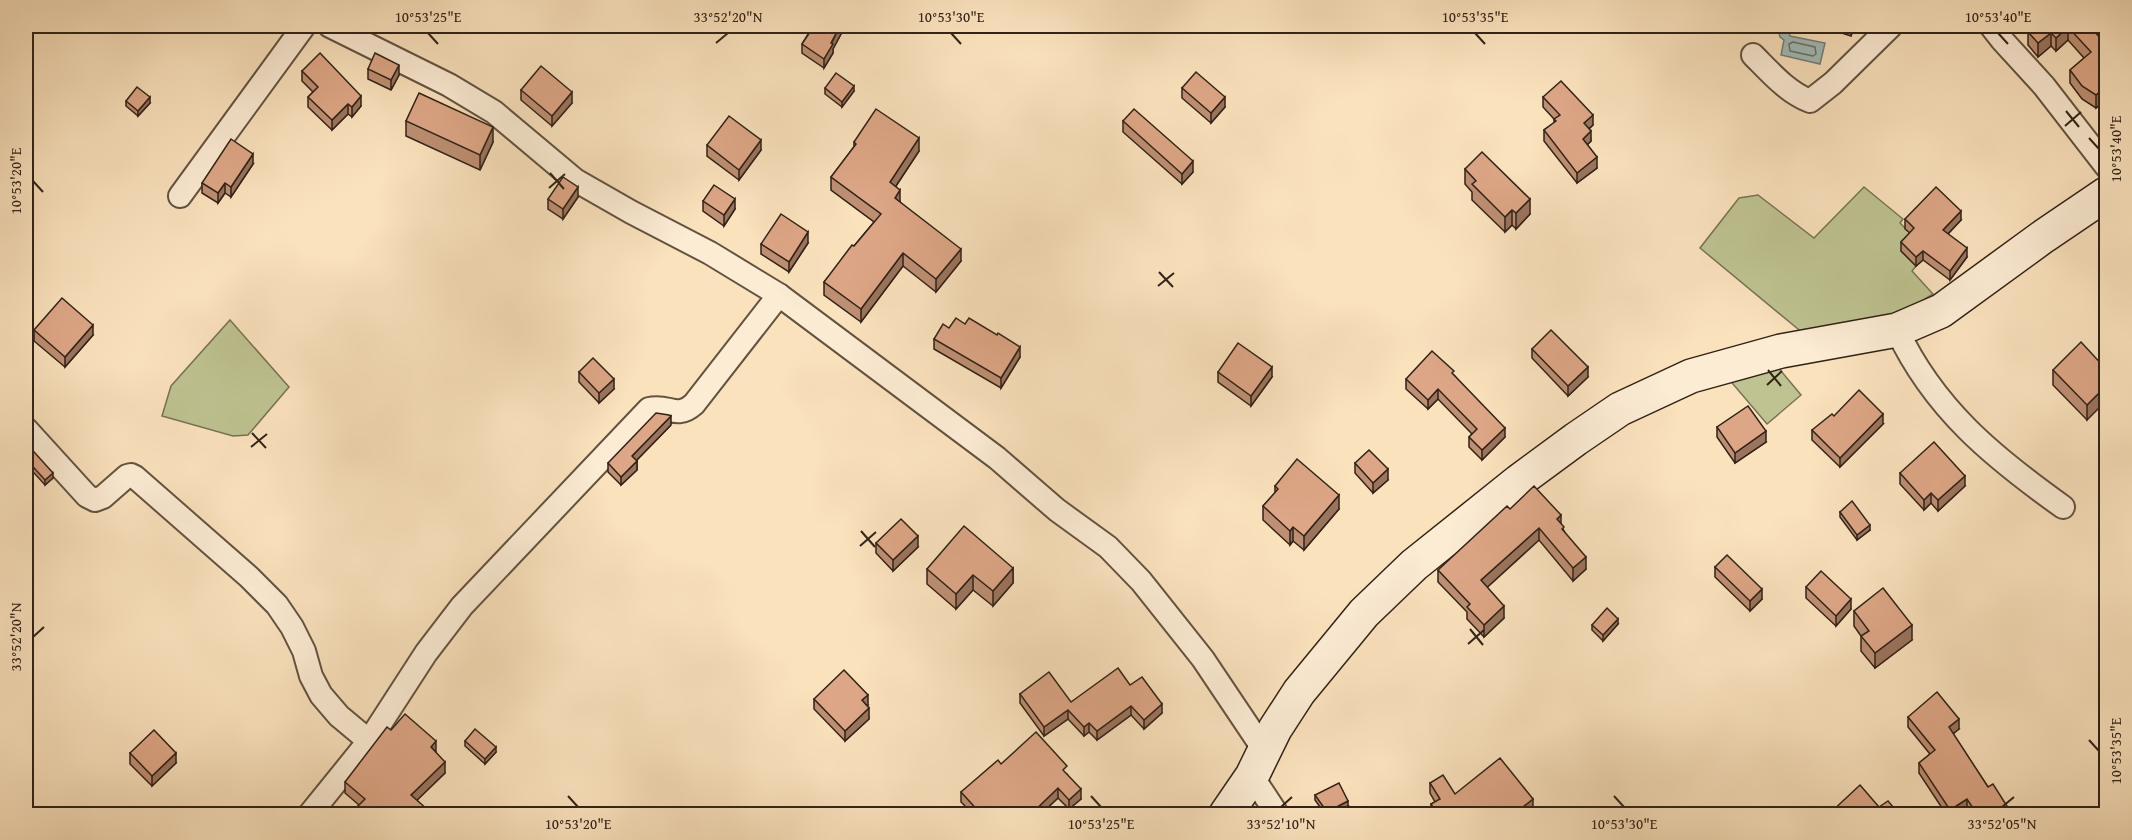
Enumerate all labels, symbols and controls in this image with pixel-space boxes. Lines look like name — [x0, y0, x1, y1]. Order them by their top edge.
text: 10°53'25"E — [395, 6, 462, 27]
text: 33°52'20"N — [694, 6, 763, 27]
text: 10°53'30"E — [918, 6, 985, 27]
text: 10°53'35"E — [1442, 6, 1509, 27]
text: 10°53'40"E — [1965, 6, 2032, 27]
text: 10°53'40"E — [2105, 115, 2126, 182]
text: 10°53'20"E — [5, 147, 26, 214]
text: 33°52'20"N — [5, 602, 26, 671]
text: 10°53'35"E — [2105, 717, 2126, 784]
text: 10°53'20"E — [545, 813, 612, 834]
text: 10°53'25"E — [1068, 813, 1135, 834]
text: 33°52'10"N — [1247, 813, 1316, 834]
text: 10°53'30"E — [1591, 813, 1658, 834]
text: 33°52'05"N — [1968, 813, 2037, 834]

